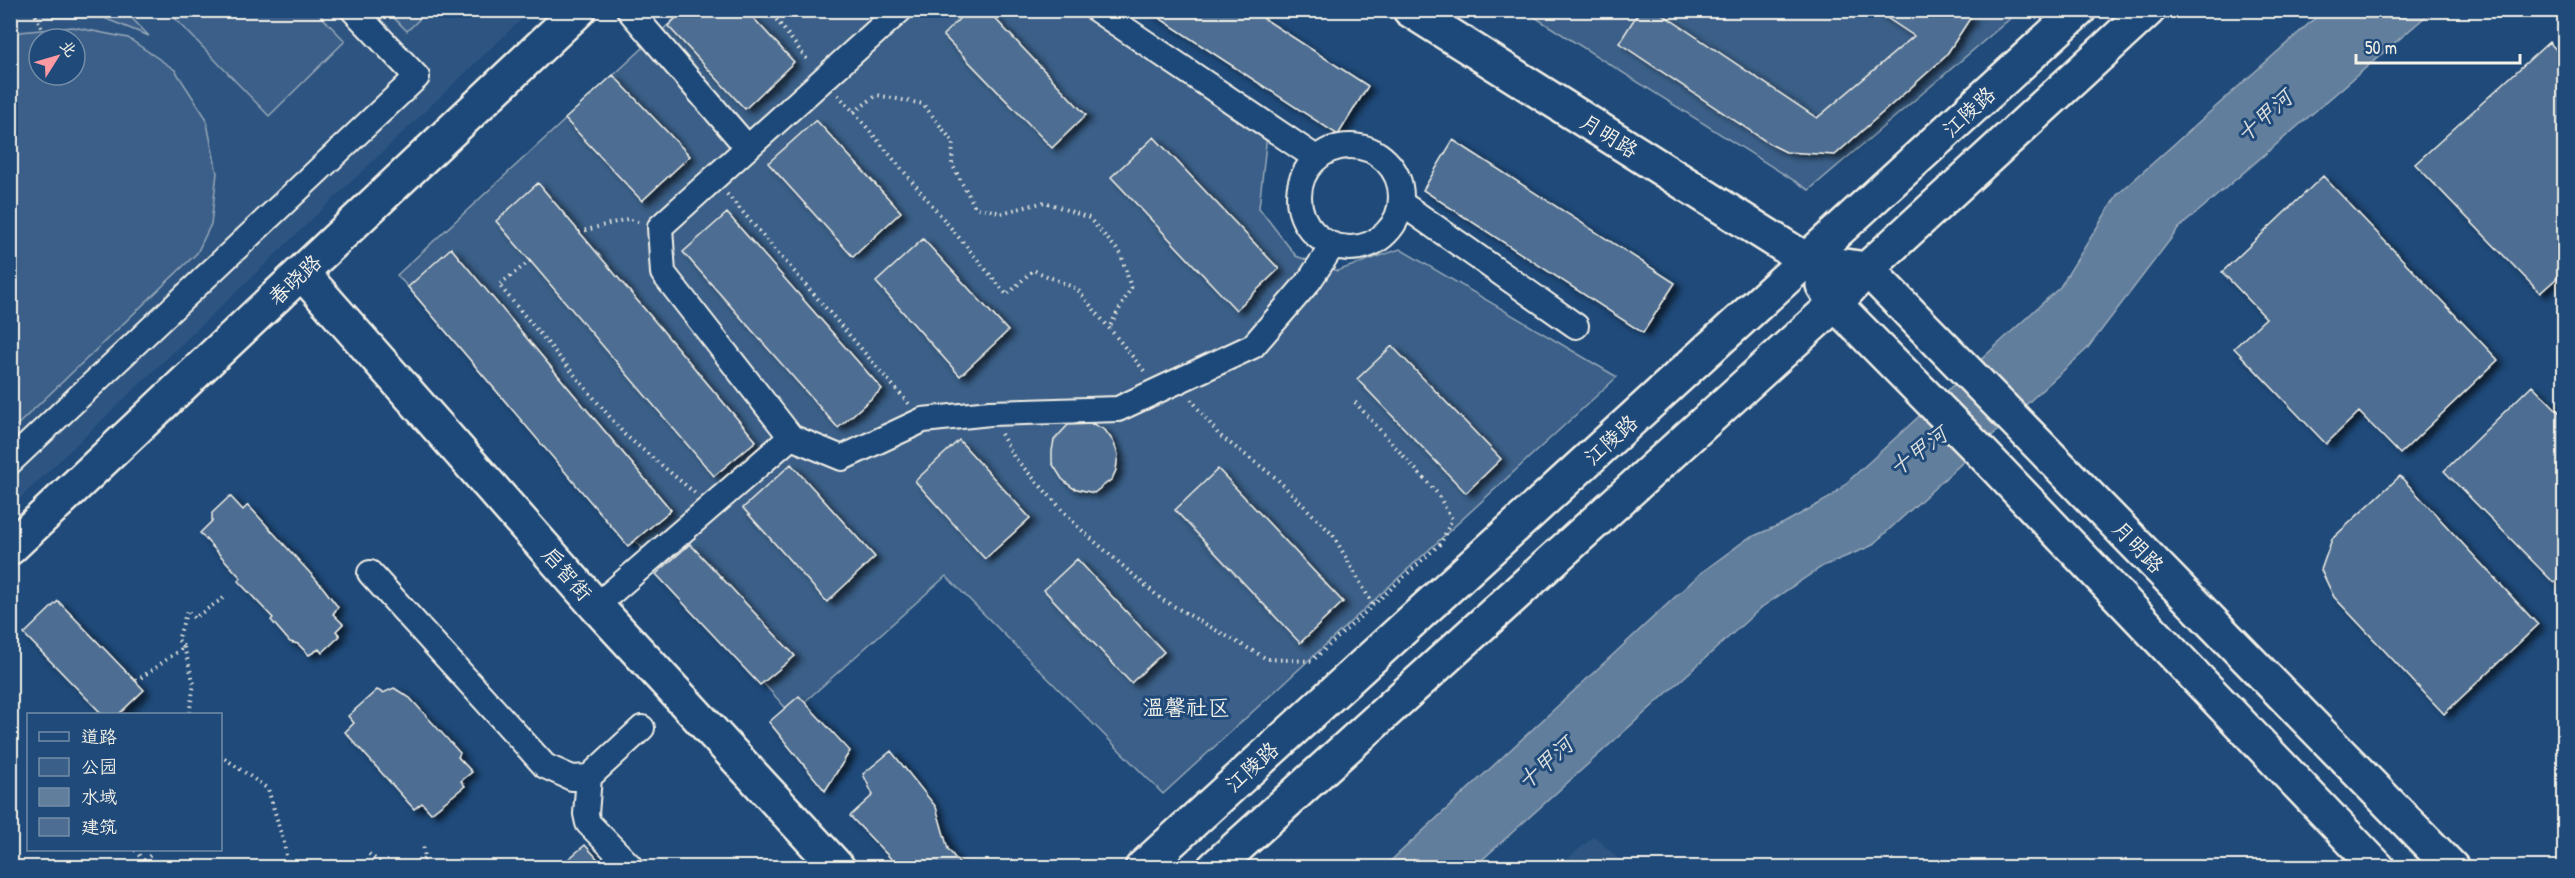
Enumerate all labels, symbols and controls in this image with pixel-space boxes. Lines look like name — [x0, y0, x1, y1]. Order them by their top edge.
north arrow — [27, 27, 87, 87]
scale bar — [2356, 27, 2520, 65]
text: 北 — [55, 35, 83, 61]
text: 50 m — [2365, 35, 2397, 60]
street label: 江陵路 — [1936, 80, 2002, 144]
water label: 十甲河 — [2229, 81, 2301, 149]
street label: 月明路 — [1575, 107, 1644, 165]
street label: 春晓路 — [262, 248, 328, 312]
street label: 江陵路 — [1578, 408, 1644, 471]
water label: 十甲河 — [1883, 417, 1956, 483]
street label: 月明路 — [2106, 514, 2171, 579]
street label: 启智街 — [536, 540, 599, 607]
district label: 温馨社区 — [1142, 692, 1230, 722]
legend — [27, 713, 222, 851]
text: 道路 — [81, 724, 117, 749]
water label: 十甲河 — [1510, 728, 1582, 796]
street label: 江陵路 — [1219, 735, 1285, 798]
text: 公园 — [81, 754, 117, 779]
text: 水域 — [81, 784, 117, 809]
text: 建筑 — [81, 814, 117, 839]

